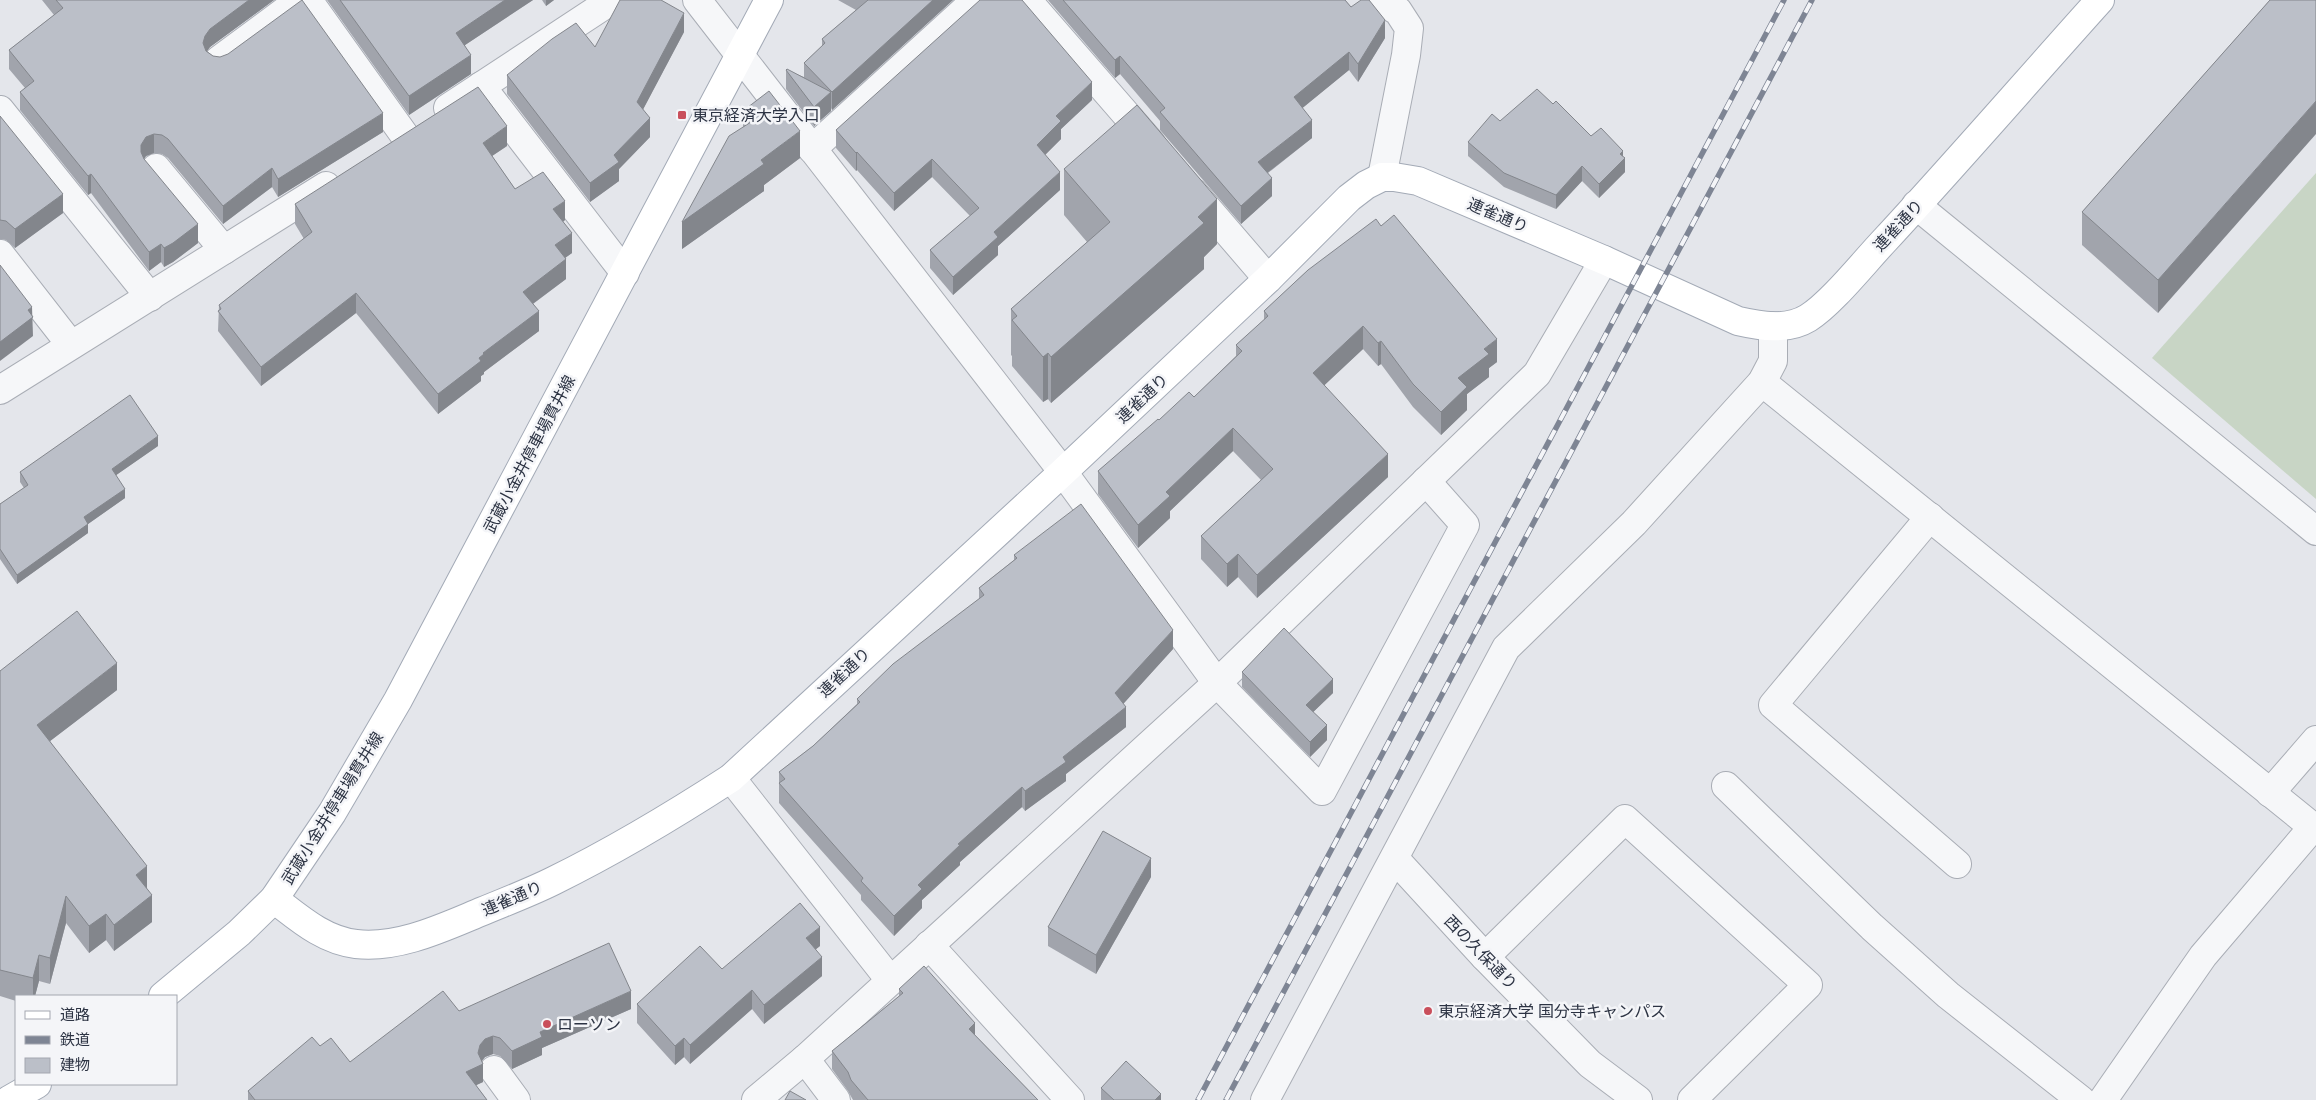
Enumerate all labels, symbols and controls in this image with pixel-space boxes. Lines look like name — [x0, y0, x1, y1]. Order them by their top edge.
place label: 東京経済大学入口 — [692, 106, 820, 125]
marker: 東京経済大学入口 — [676, 109, 688, 121]
street label: 連雀通り — [1465, 194, 1531, 237]
street label: 連雀通り — [1870, 195, 1927, 255]
street label: 連雀通り — [1112, 370, 1172, 427]
street label: 武蔵小金井停車場貫井線 — [480, 372, 579, 536]
street label: 連雀通り — [814, 644, 874, 701]
street label: 武蔵小金井停車場貫井線 — [278, 729, 387, 888]
street label: 連雀通り — [479, 877, 545, 920]
street label: 西の久保通り — [1440, 911, 1521, 993]
legend — [15, 995, 178, 1085]
place label: 東京経済大学 国分寺キャンパス — [1438, 1002, 1666, 1021]
marker: 東京経済大学 国分寺キャンパス — [1422, 1005, 1434, 1017]
text: 道路 — [60, 1006, 90, 1024]
place label: ローソン — [557, 1015, 621, 1034]
marker: ローソン — [541, 1018, 553, 1030]
text: 鉄道 — [60, 1031, 90, 1049]
text: 建物 — [60, 1056, 90, 1074]

